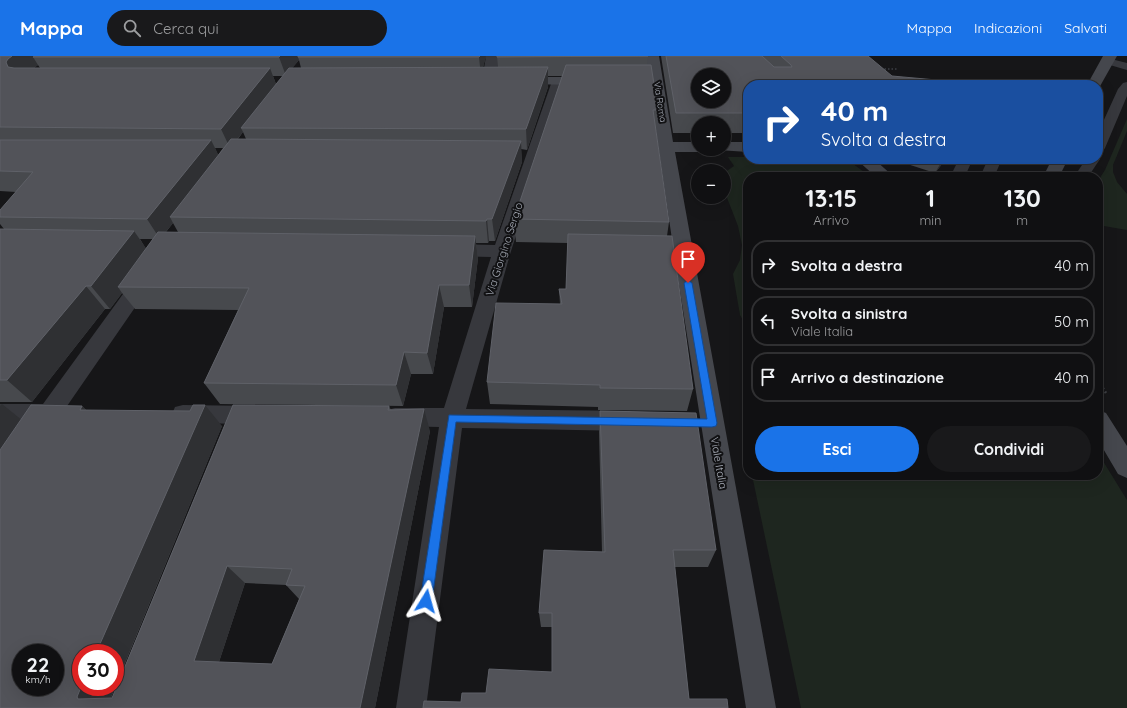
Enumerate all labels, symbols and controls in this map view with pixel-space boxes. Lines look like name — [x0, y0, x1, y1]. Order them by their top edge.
search box — [107, 10, 387, 46]
text: Mappa — [20, 16, 83, 40]
icon: search — [121, 17, 143, 39]
text: Cerca qui — [153, 19, 219, 38]
text: Mappa — [907, 19, 952, 37]
text: Indicazioni — [974, 19, 1042, 37]
text: Salvati — [1064, 19, 1107, 37]
map controls — [691, 68, 731, 204]
button: layers — [691, 68, 731, 108]
street label: Via Roma — [652, 81, 669, 123]
text: 40 m — [821, 93, 888, 128]
icon: right — [755, 96, 807, 148]
button: + — [691, 116, 731, 156]
text: Svolta a destra — [821, 128, 947, 151]
button: − — [691, 164, 731, 204]
text: 13:15 — [805, 183, 857, 213]
text: 1 — [926, 183, 935, 213]
text: 130 — [1004, 183, 1041, 213]
street label: Via Giorgino Sergio — [482, 200, 526, 298]
text: Arrivo — [813, 212, 849, 228]
text: min — [919, 212, 942, 228]
text: m — [1016, 212, 1028, 228]
pin — [671, 242, 705, 283]
icon: arrive — [677, 248, 699, 270]
icon: right — [757, 254, 779, 276]
text: Svolta a destra — [791, 256, 902, 275]
text: 40 m — [1054, 256, 1089, 275]
text: Svolta a sinistra — [791, 304, 907, 323]
icon: left — [757, 310, 779, 332]
text: 50 m — [1054, 312, 1089, 331]
text: Viale Italia — [791, 323, 853, 339]
icon: arrive — [757, 366, 779, 388]
text: Arrivo a destinazione — [791, 368, 944, 387]
text: 40 m — [1054, 368, 1089, 387]
button: Esci — [755, 426, 919, 472]
button: Condividi — [927, 426, 1091, 472]
street label: Viale Italia — [708, 436, 730, 490]
position arrow — [405, 580, 447, 622]
speed limit sign: 30 — [72, 644, 124, 696]
text: 22 — [27, 652, 49, 677]
text: km/h — [25, 673, 51, 686]

